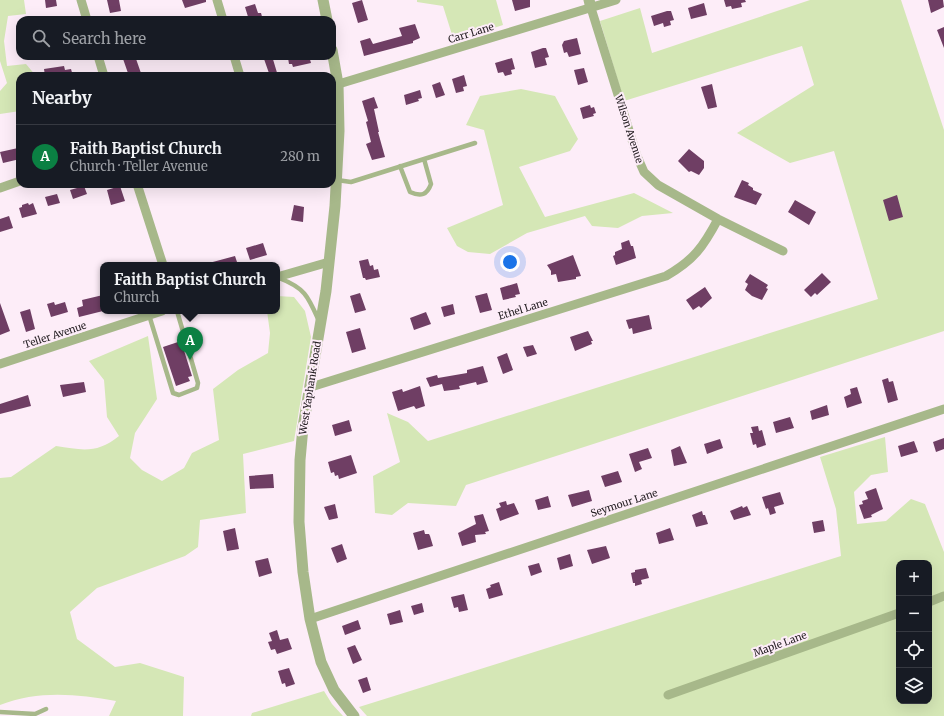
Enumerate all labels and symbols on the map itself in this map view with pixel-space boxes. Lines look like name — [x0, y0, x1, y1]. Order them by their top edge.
street label: Carr Lane — [447, 20, 495, 46]
street label: Wilson Avenue — [612, 92, 646, 165]
your location — [500, 252, 520, 272]
street label: Ethel Lane — [497, 295, 549, 323]
street label: Teller Avenue — [22, 319, 88, 351]
pin: A — [177, 327, 203, 360]
street label: West Yaphank Road — [296, 340, 324, 437]
street label: Seymour Lane — [589, 486, 659, 520]
street label: Maple Lane — [752, 628, 808, 660]

